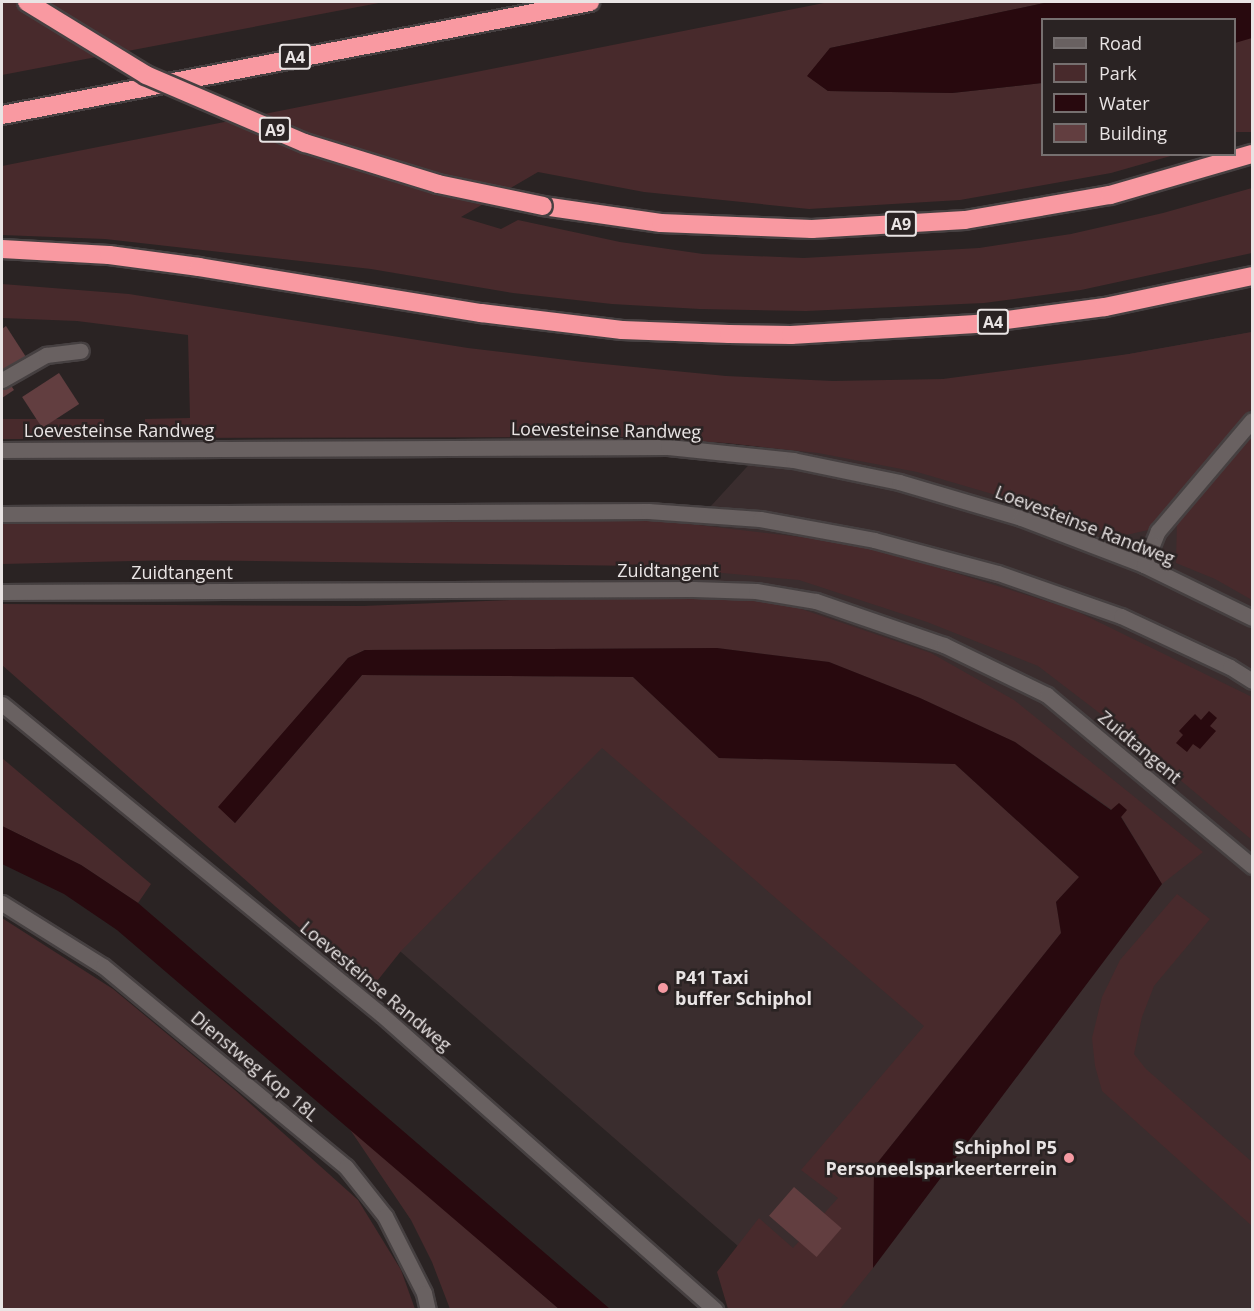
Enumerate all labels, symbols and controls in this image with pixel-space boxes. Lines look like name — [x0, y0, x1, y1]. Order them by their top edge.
legend — [1041, 18, 1236, 156]
text: Road — [1099, 31, 1142, 55]
road number: A4 — [278, 44, 312, 70]
text: Park — [1099, 61, 1137, 85]
text: Water — [1099, 91, 1150, 115]
road number: A9 — [258, 117, 292, 143]
text: Building — [1099, 121, 1167, 145]
road number: A9 — [884, 211, 918, 237]
road number: A4 — [976, 309, 1010, 335]
street label: Loevesteinse Randweg — [511, 418, 701, 442]
street label: Loevesteinse Randweg — [24, 419, 214, 441]
street label: Loevesteinse Randweg — [992, 481, 1178, 569]
street label: Zuidtangent — [617, 559, 719, 581]
street label: Zuidtangent — [131, 561, 233, 583]
street label: Zuidtangent — [1094, 706, 1186, 788]
street label: Loevesteinse Randweg — [296, 917, 456, 1055]
place label: P41 Taxi buffer Schiphol — [675, 967, 812, 1010]
marker: P41 Taxi buffer Schiphol — [656, 981, 670, 995]
street label: Dienstweg Kop 18L — [187, 1006, 323, 1126]
place label: Schiphol P5 Personeelsparkeerterrein — [825, 1137, 1057, 1180]
marker: Schiphol P5 Personeelsparkeerterrein — [1062, 1151, 1076, 1165]

